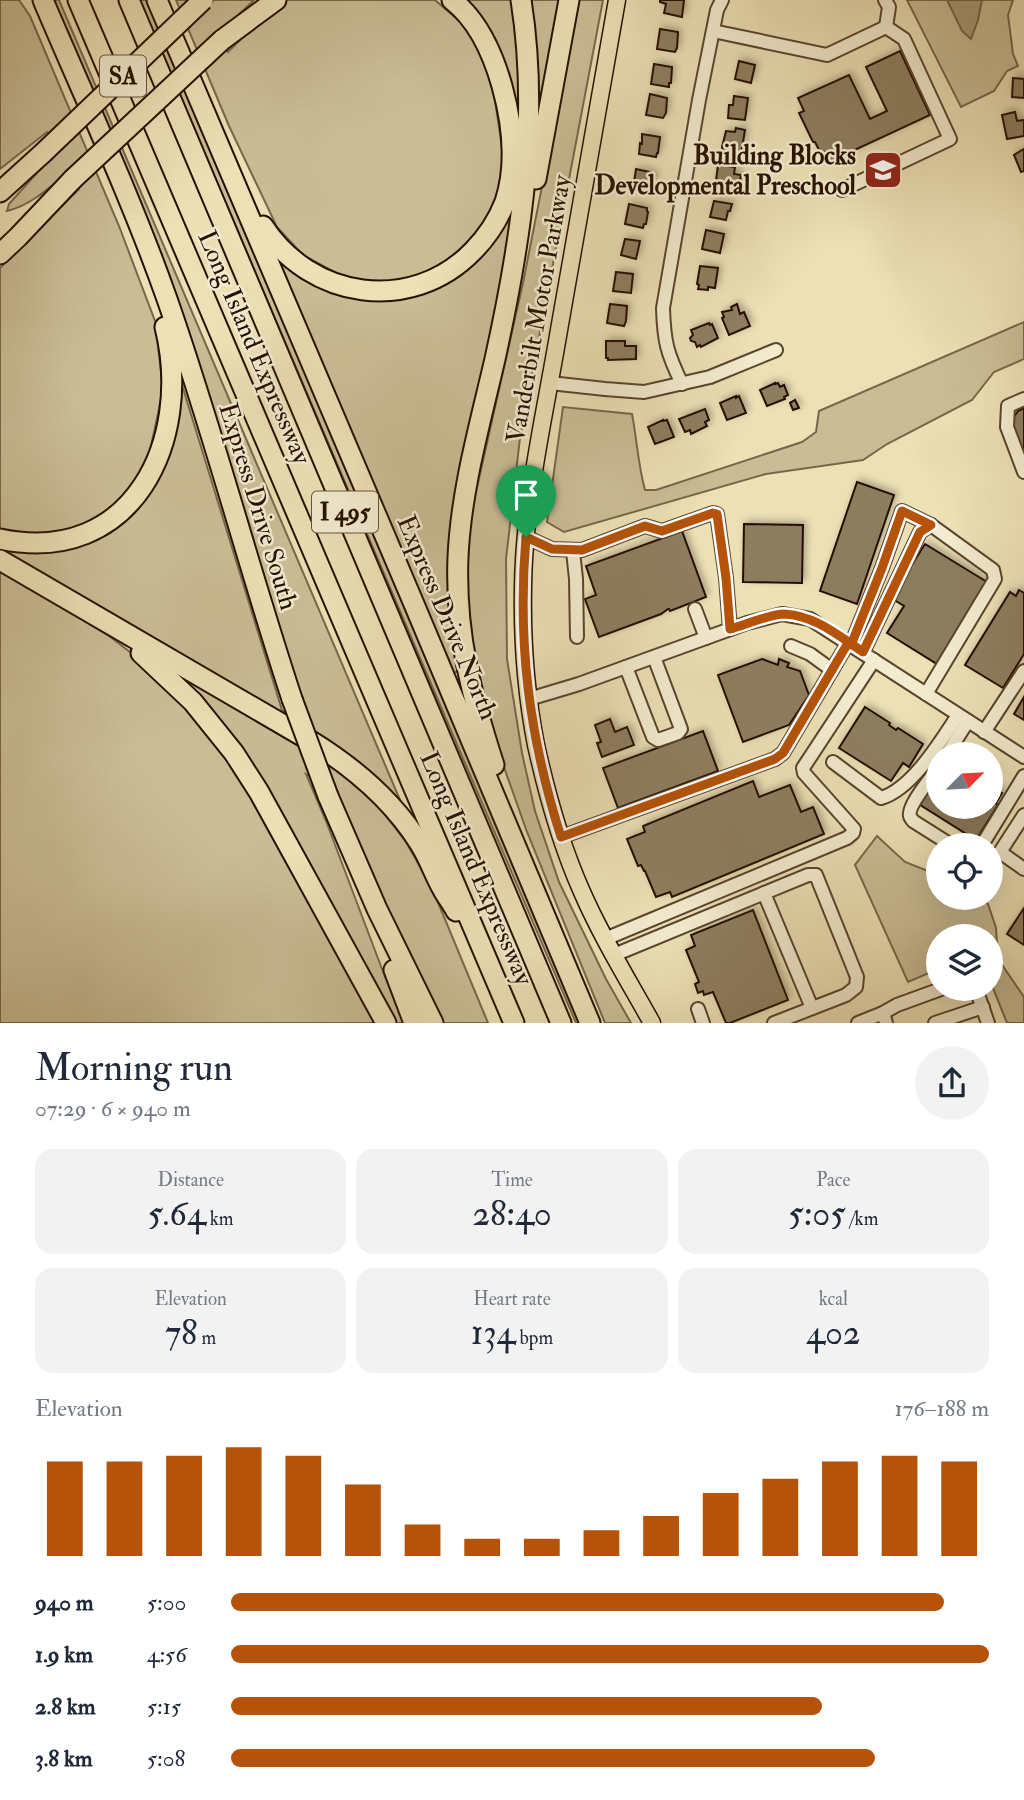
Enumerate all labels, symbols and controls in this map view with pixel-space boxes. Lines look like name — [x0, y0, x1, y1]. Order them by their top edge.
road number: SA — [100, 56, 146, 96]
place label: Building Blocks Developmental Preschool — [594, 140, 856, 203]
school or university icon: Building Blocks Developmental Preschool — [862, 149, 904, 191]
street label: Vanderbilt Motor Parkway — [500, 172, 578, 446]
street label: Long Island Expressway — [189, 226, 318, 470]
street label: Express Drive South — [210, 399, 305, 614]
pin — [496, 465, 556, 537]
icon: arrive — [507, 476, 545, 514]
road number: I 495 — [312, 491, 378, 532]
street label: Express Drive North — [389, 510, 505, 725]
north arrow — [926, 742, 1003, 819]
map controls — [926, 742, 1003, 1001]
street label: Long Island Expressway — [411, 747, 540, 991]
button: locate — [926, 833, 1003, 910]
button: layers — [926, 924, 1003, 1001]
text: Morning run — [35, 1044, 233, 1092]
button: share — [915, 1046, 989, 1120]
text: 07:29 · 6 × 940 m — [35, 1094, 191, 1123]
text: Distance — [157, 1168, 224, 1192]
text: Time — [491, 1168, 533, 1192]
text: Pace — [816, 1168, 850, 1192]
text: 5.64 — [148, 1192, 206, 1236]
text: 28:40 — [472, 1192, 552, 1236]
text: 5:05 — [788, 1192, 846, 1236]
text: km — [206, 1207, 234, 1231]
text: /km — [846, 1207, 878, 1231]
text: Elevation — [154, 1287, 227, 1311]
text: Heart rate — [473, 1287, 551, 1311]
text: kcal — [819, 1287, 848, 1311]
text: 78 — [165, 1311, 198, 1355]
text: 134 — [471, 1311, 516, 1355]
text: 402 — [806, 1311, 861, 1355]
text: m — [198, 1326, 216, 1350]
text: bpm — [516, 1326, 553, 1350]
text: Elevation — [35, 1394, 123, 1423]
text: 176–188 m — [895, 1394, 989, 1423]
text: 940 m — [35, 1588, 94, 1617]
text: 5:00 — [147, 1588, 186, 1617]
text: 1.9 km — [35, 1640, 93, 1669]
text: 4:56 — [147, 1640, 187, 1669]
text: 2.8 km — [35, 1692, 96, 1721]
text: 5:15 — [147, 1692, 181, 1721]
text: 3.8 km — [35, 1744, 93, 1773]
text: 5:08 — [147, 1744, 185, 1773]

